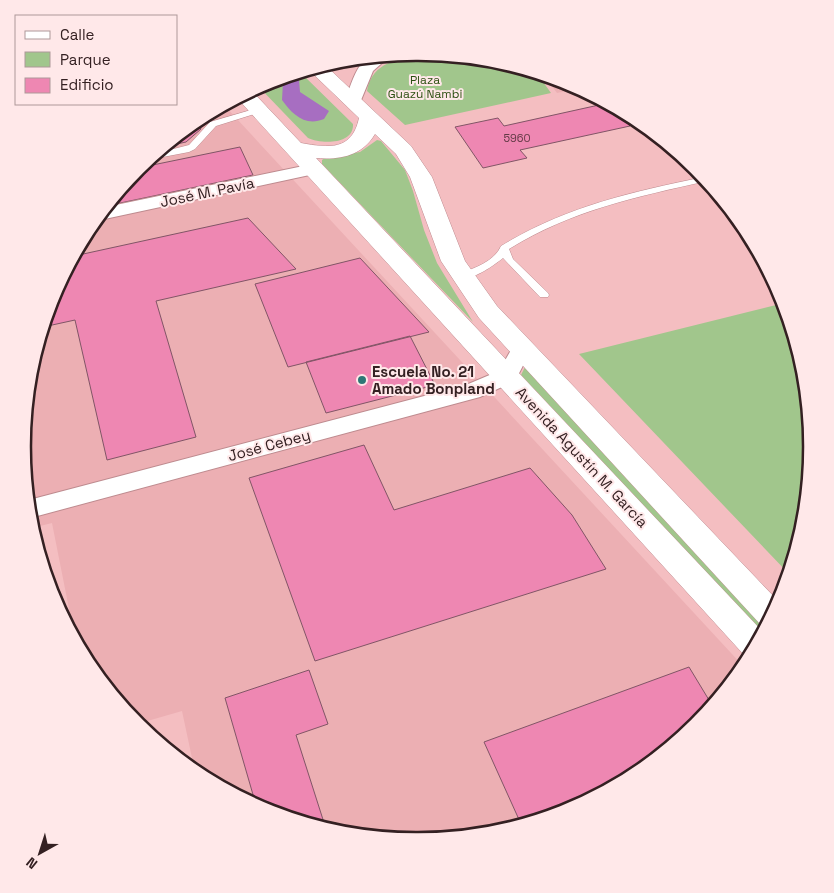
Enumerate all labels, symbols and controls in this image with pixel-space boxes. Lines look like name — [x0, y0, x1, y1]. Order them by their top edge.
legend — [15, 15, 178, 105]
text: Calle — [60, 25, 95, 44]
text: Parque — [60, 50, 111, 69]
park label: Plaza Guazú Nambi — [388, 72, 462, 102]
text: Edificio — [60, 75, 114, 94]
house number: 5960 — [503, 131, 531, 145]
street label: José M. Pavía — [158, 173, 256, 211]
place label: Escuela No. 21 Amado Bonpland — [372, 362, 495, 398]
marker: Escuela No. 21 Amado Bonpland — [356, 374, 368, 386]
street label: Avenida Agustín M. García — [512, 383, 652, 532]
street label: José Cebey — [226, 425, 312, 465]
north arrow — [15, 828, 65, 878]
text: N — [23, 853, 41, 873]

